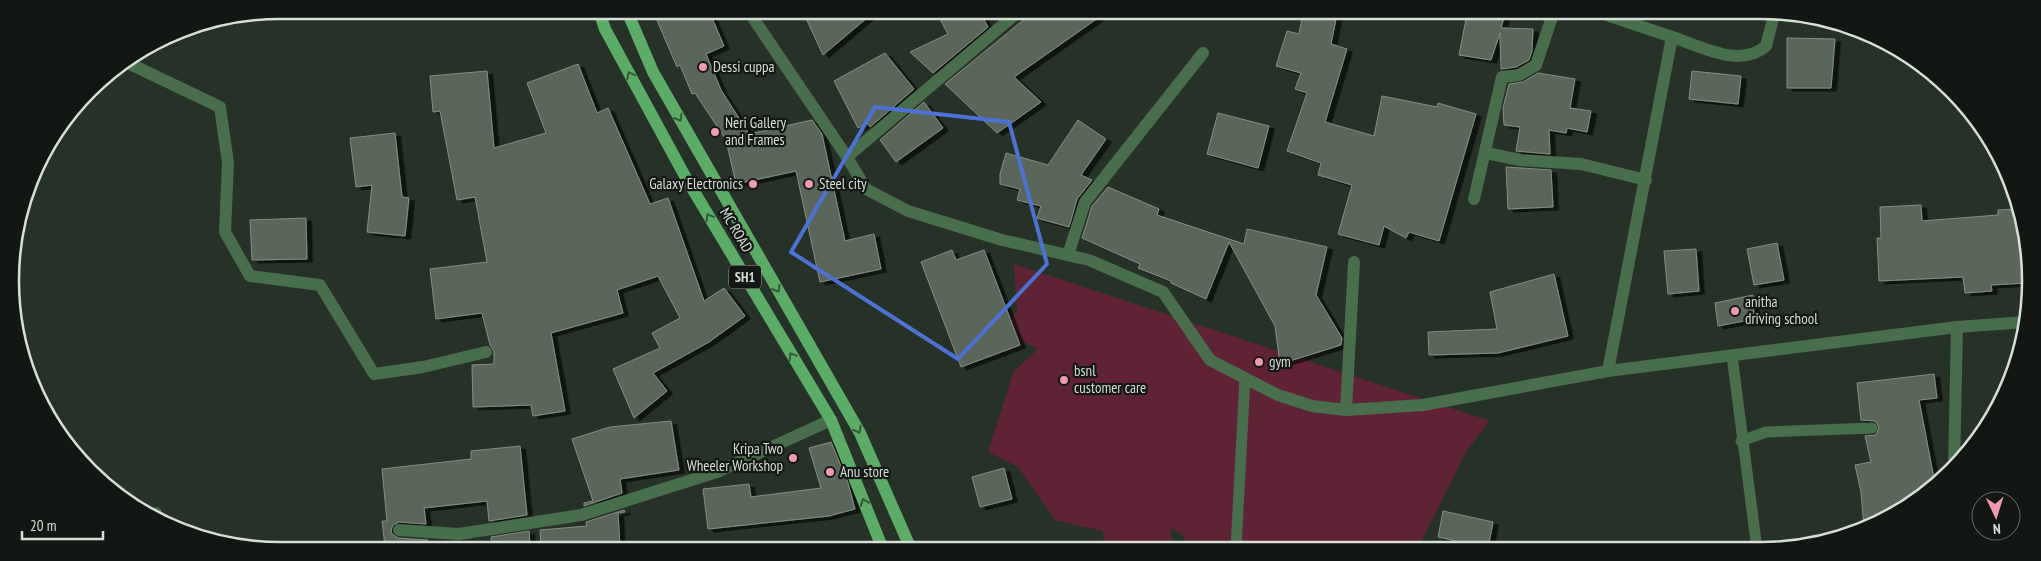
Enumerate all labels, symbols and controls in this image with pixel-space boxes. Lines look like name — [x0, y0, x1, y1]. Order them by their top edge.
place label: Dessi cuppa — [713, 57, 775, 76]
marker: Dessi cuppa — [697, 61, 709, 73]
one-way arrow — [626, 71, 636, 80]
one-way arrow — [673, 112, 683, 121]
place label: Neri Gallery and Frames — [725, 113, 786, 149]
marker: Neri Gallery and Frames — [709, 126, 721, 138]
place label: Galaxy Electronics — [649, 174, 743, 193]
place label: Steel city — [819, 174, 867, 193]
marker: Galaxy Electronics — [747, 178, 759, 190]
marker: Steel city — [803, 178, 815, 190]
street label: MC ROAD — [716, 204, 757, 256]
one-way arrow — [705, 213, 715, 222]
road number: SH1 — [729, 266, 761, 288]
one-way arrow — [771, 284, 781, 293]
place label: anitha driving school — [1745, 292, 1818, 328]
marker: anitha driving school — [1729, 305, 1741, 317]
place label: gym — [1269, 352, 1291, 371]
one-way arrow — [789, 353, 799, 362]
marker: gym — [1253, 356, 1265, 368]
place label: bsnl customer care — [1074, 361, 1146, 397]
marker: bsnl customer care — [1058, 374, 1070, 386]
one-way arrow — [852, 425, 862, 434]
place label: Kripa Two Wheeler Workshop — [687, 439, 783, 475]
marker: Kripa Two Wheeler Workshop — [787, 452, 799, 464]
place label: Anu store — [840, 462, 889, 481]
marker: Anu store — [824, 466, 836, 478]
north arrow — [1971, 491, 2021, 541]
one-way arrow — [859, 498, 870, 507]
scale bar — [22, 508, 104, 540]
text: 20 m — [30, 516, 56, 535]
text: N — [1993, 520, 2001, 538]

